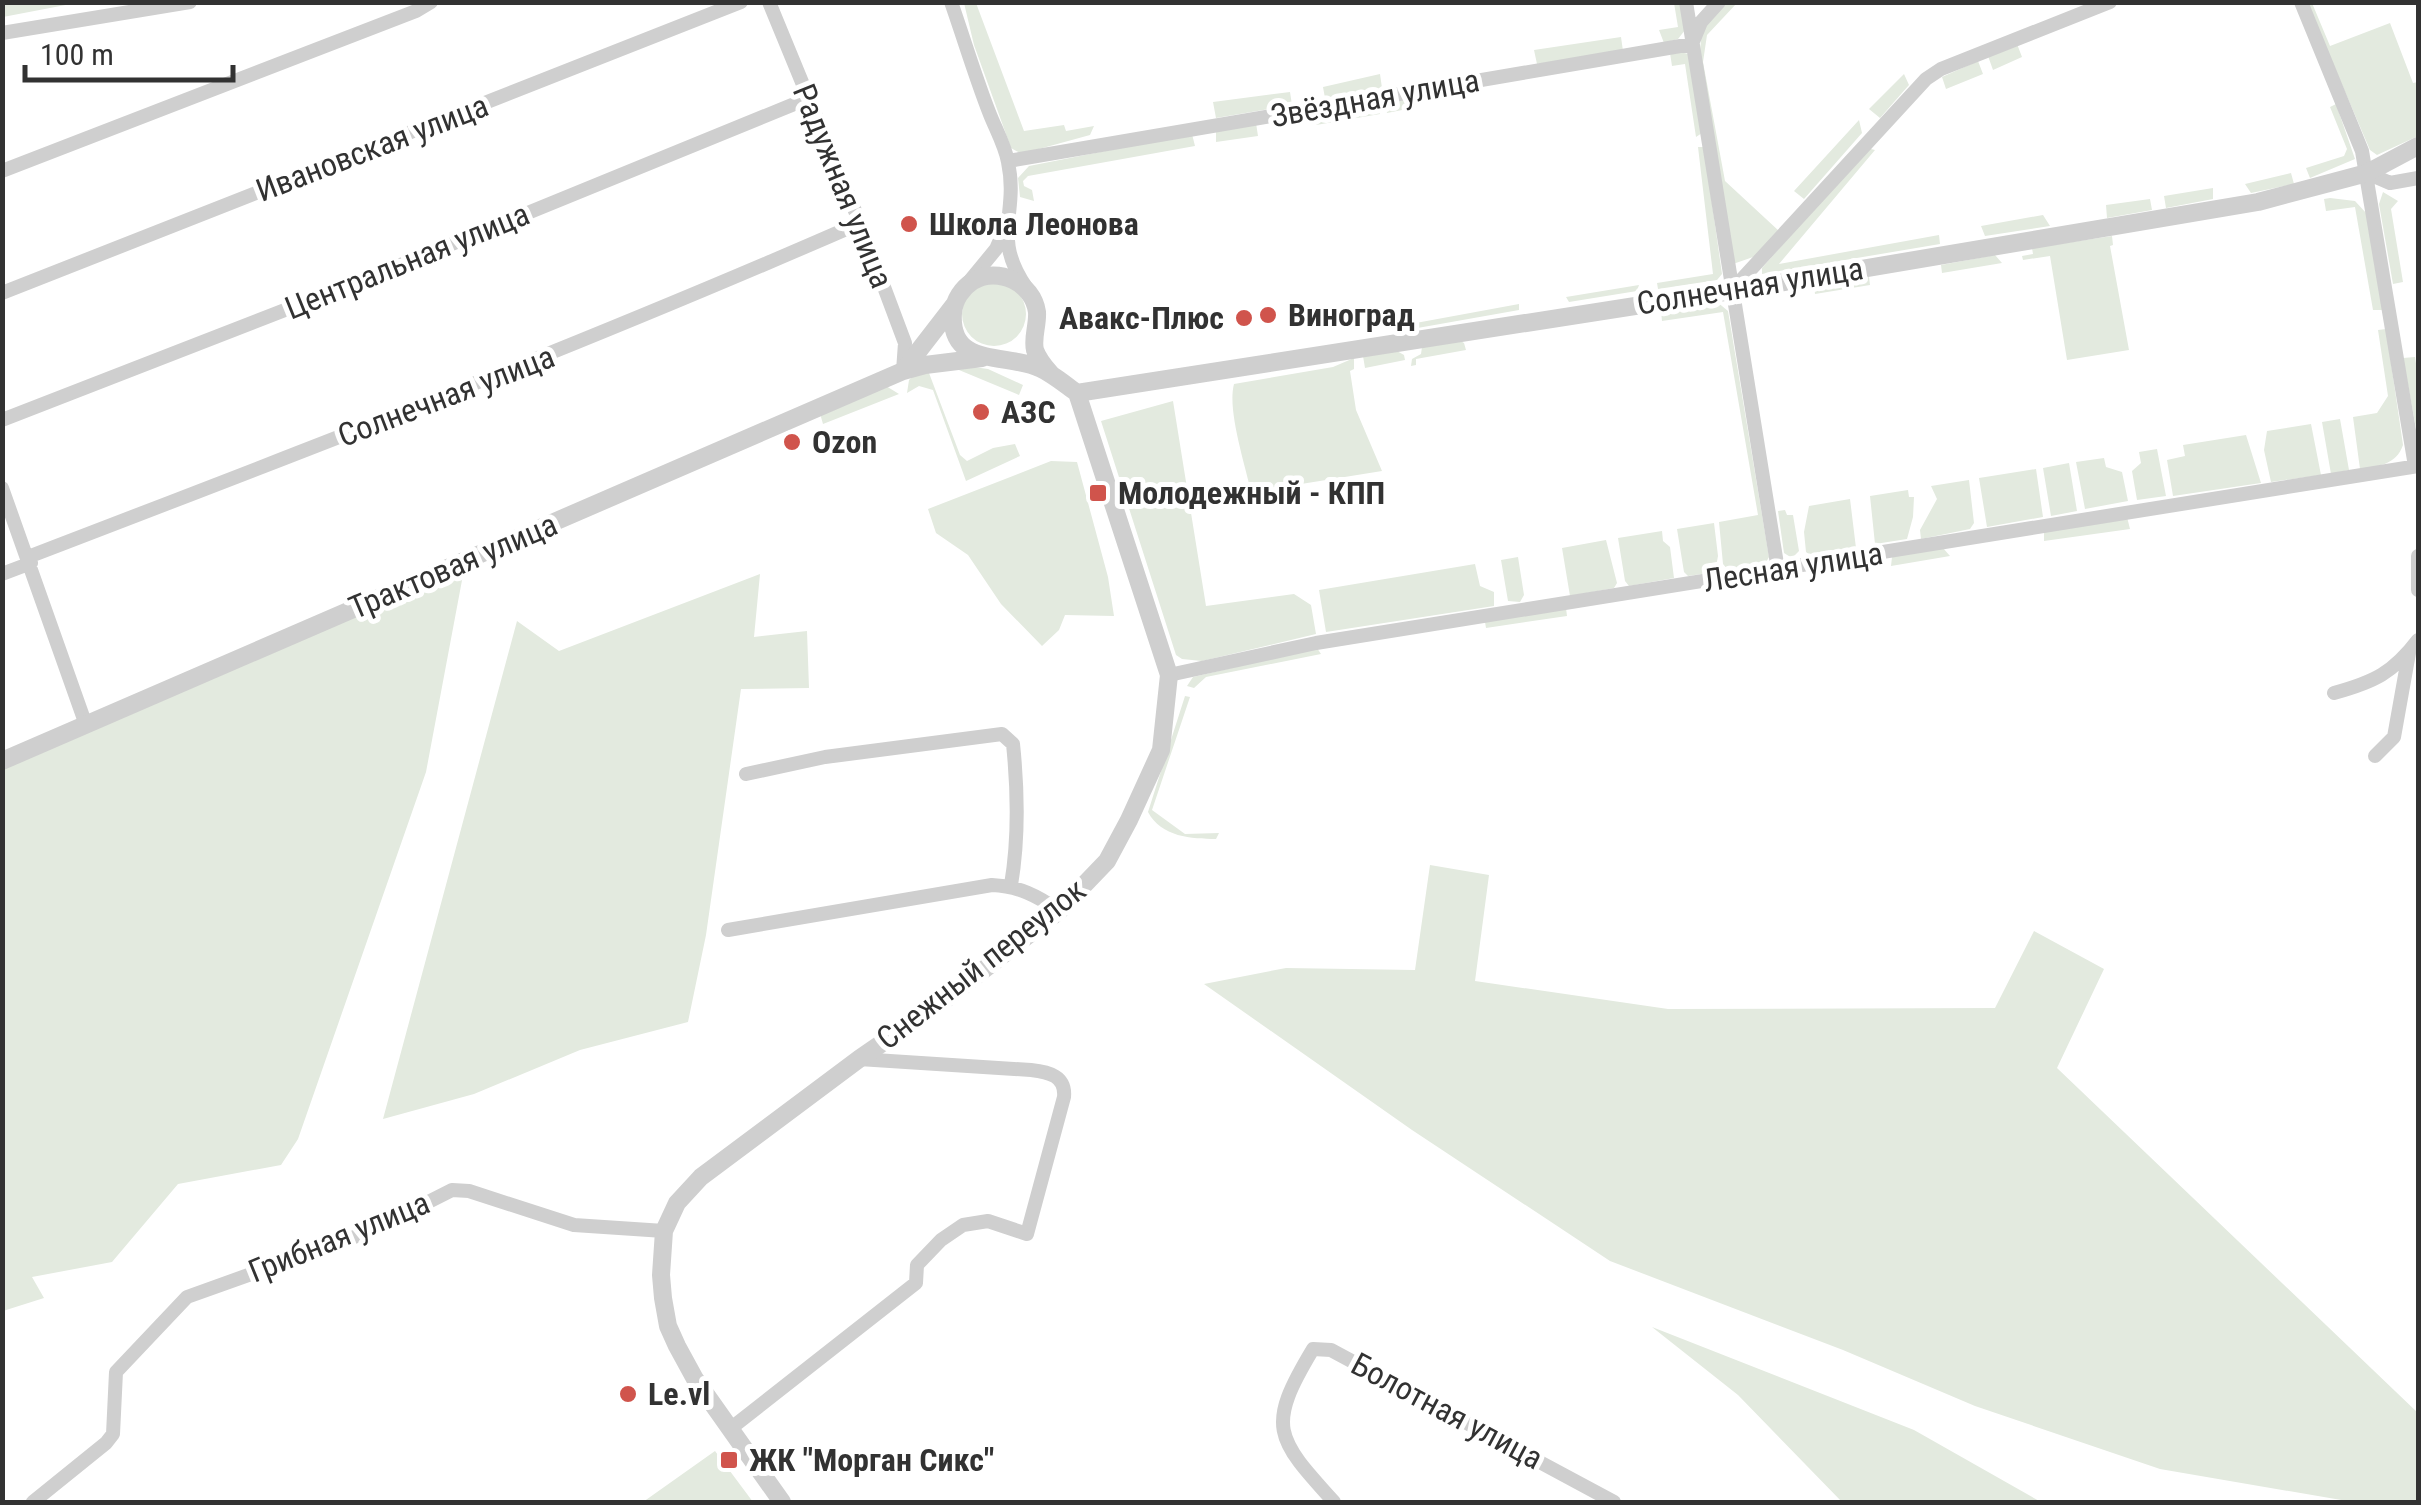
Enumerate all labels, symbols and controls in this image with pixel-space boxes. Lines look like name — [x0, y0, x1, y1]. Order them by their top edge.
scale bar — [25, 20, 232, 82]
text: 100 m — [40, 37, 114, 72]
street label: Звёздная улица — [1268, 61, 1482, 135]
street label: Радужная улица — [785, 79, 901, 293]
street label: Ивановская улица — [251, 86, 493, 210]
street label: Центральная улица — [279, 195, 535, 327]
place label: Школа Леонова — [929, 205, 1139, 243]
marker: Школа Леонова — [898, 213, 920, 235]
street label: Солнечная улица — [1634, 249, 1866, 323]
place label: Виноград — [1288, 296, 1415, 334]
place label: Авакс-Плюс — [1059, 299, 1224, 337]
marker: Виноград — [1257, 304, 1279, 326]
marker: Авакс-Плюс — [1233, 307, 1255, 329]
street label: Солнечная улица — [332, 337, 560, 455]
place label: АЗС — [1001, 393, 1056, 431]
marker: АЗС — [970, 401, 992, 423]
place label: Ozon — [812, 423, 877, 461]
marker: Ozon — [781, 431, 803, 453]
place label: Молодежный - КПП — [1118, 474, 1385, 512]
marker: Молодежный - КПП — [1087, 482, 1109, 504]
street label: Трактовая улица — [343, 505, 563, 627]
street label: Лесная улица — [1700, 534, 1886, 600]
street label: Снежный переулок — [869, 871, 1093, 1057]
street label: Грибная улица — [243, 1184, 435, 1290]
street label: Болотная улица — [1345, 1345, 1549, 1477]
place label: Le.vl — [648, 1375, 710, 1413]
marker: Le.vl — [617, 1383, 639, 1405]
place label: ЖК "Морган Сикс" — [749, 1441, 994, 1479]
marker: ЖК "Морган Сикс" — [718, 1449, 740, 1471]

